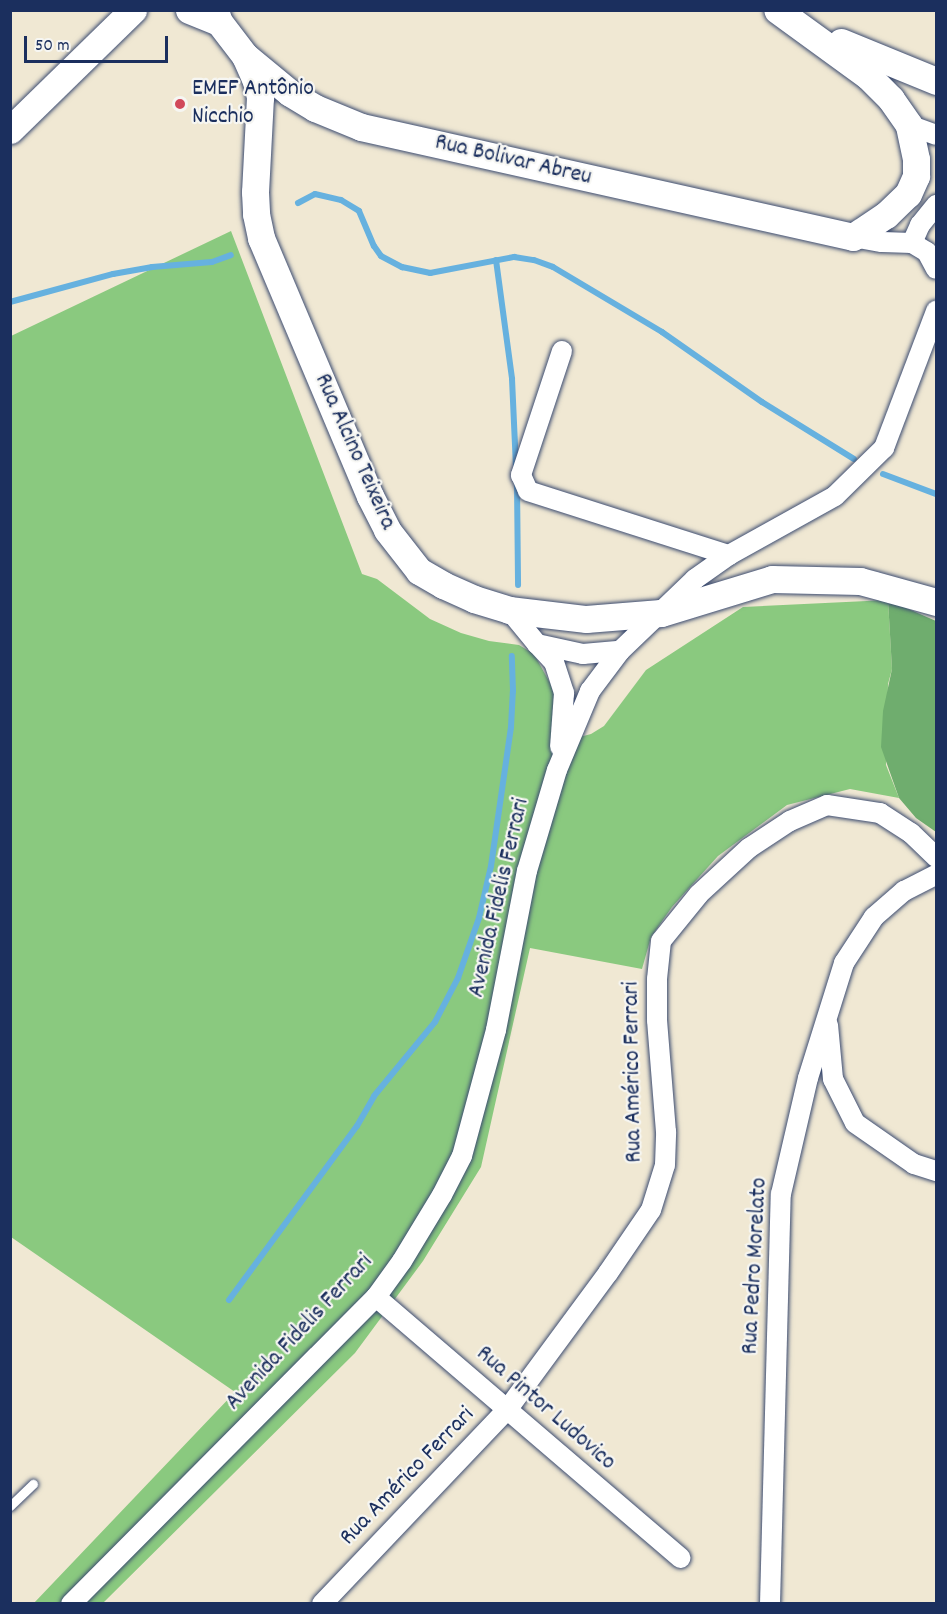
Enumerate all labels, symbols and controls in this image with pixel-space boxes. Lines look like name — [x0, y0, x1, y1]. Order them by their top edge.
scale bar — [27, 24, 171, 62]
text: 50 m — [35, 34, 70, 59]
place label: EMEF Antônio Nicchio — [192, 76, 314, 132]
marker: EMEF Antônio Nicchio — [173, 97, 187, 111]
street label: Rua Bolivar Abreu — [432, 129, 594, 193]
street label: Rua Alcino Teixeira — [307, 370, 401, 534]
street label: Avenida Fidelis Ferrari — [463, 796, 537, 1000]
street label: Rua Américo Ferrari — [618, 981, 650, 1163]
street label: Rua Pedro Morelato — [737, 1177, 775, 1355]
street label: Avenida Fidelis Ferrari — [220, 1249, 380, 1417]
street label: Rua Pintor Ludovico — [469, 1340, 621, 1478]
street label: Rua Américo Ferrari — [335, 1402, 481, 1552]

